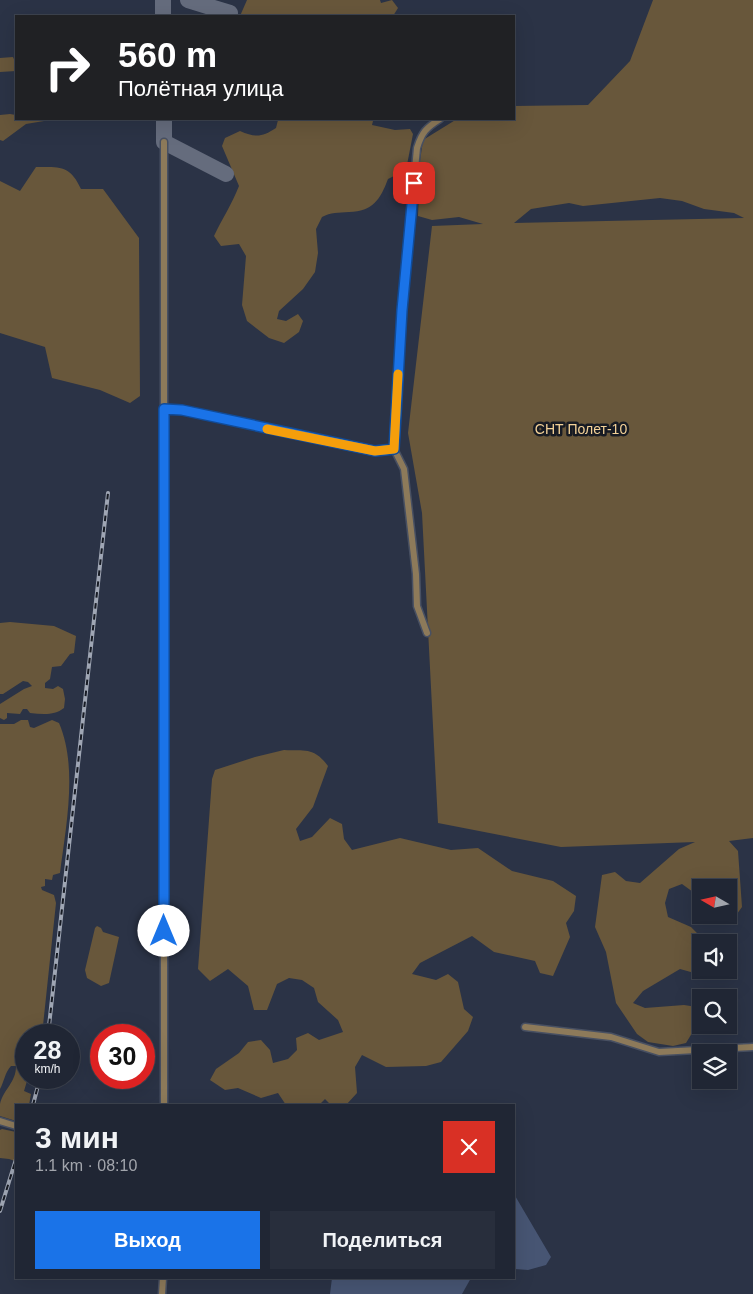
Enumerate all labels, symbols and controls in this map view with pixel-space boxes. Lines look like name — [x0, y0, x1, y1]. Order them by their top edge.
icon: right — [35, 35, 100, 100]
text: 560 m — [118, 35, 217, 74]
text: Полётная улица — [118, 76, 284, 101]
pin — [393, 162, 435, 204]
icon: arrive — [400, 169, 428, 197]
park label: СНТ Полет-10 — [535, 421, 627, 437]
north arrow — [692, 879, 738, 924]
map controls — [692, 879, 737, 1089]
position arrow — [137, 904, 189, 956]
button: sound — [692, 934, 737, 979]
button: search — [692, 989, 737, 1034]
speed limit sign: 30 — [90, 1024, 155, 1089]
text: 28 — [34, 1036, 61, 1064]
button: layers — [692, 1044, 737, 1089]
text: km/h — [34, 1062, 61, 1076]
text: 3 мин — [35, 1121, 119, 1154]
button: close — [443, 1121, 495, 1173]
text: 1.1 km · 08:10 — [35, 1157, 137, 1174]
button: Выход — [35, 1211, 260, 1269]
button: Поделиться — [270, 1211, 495, 1269]

